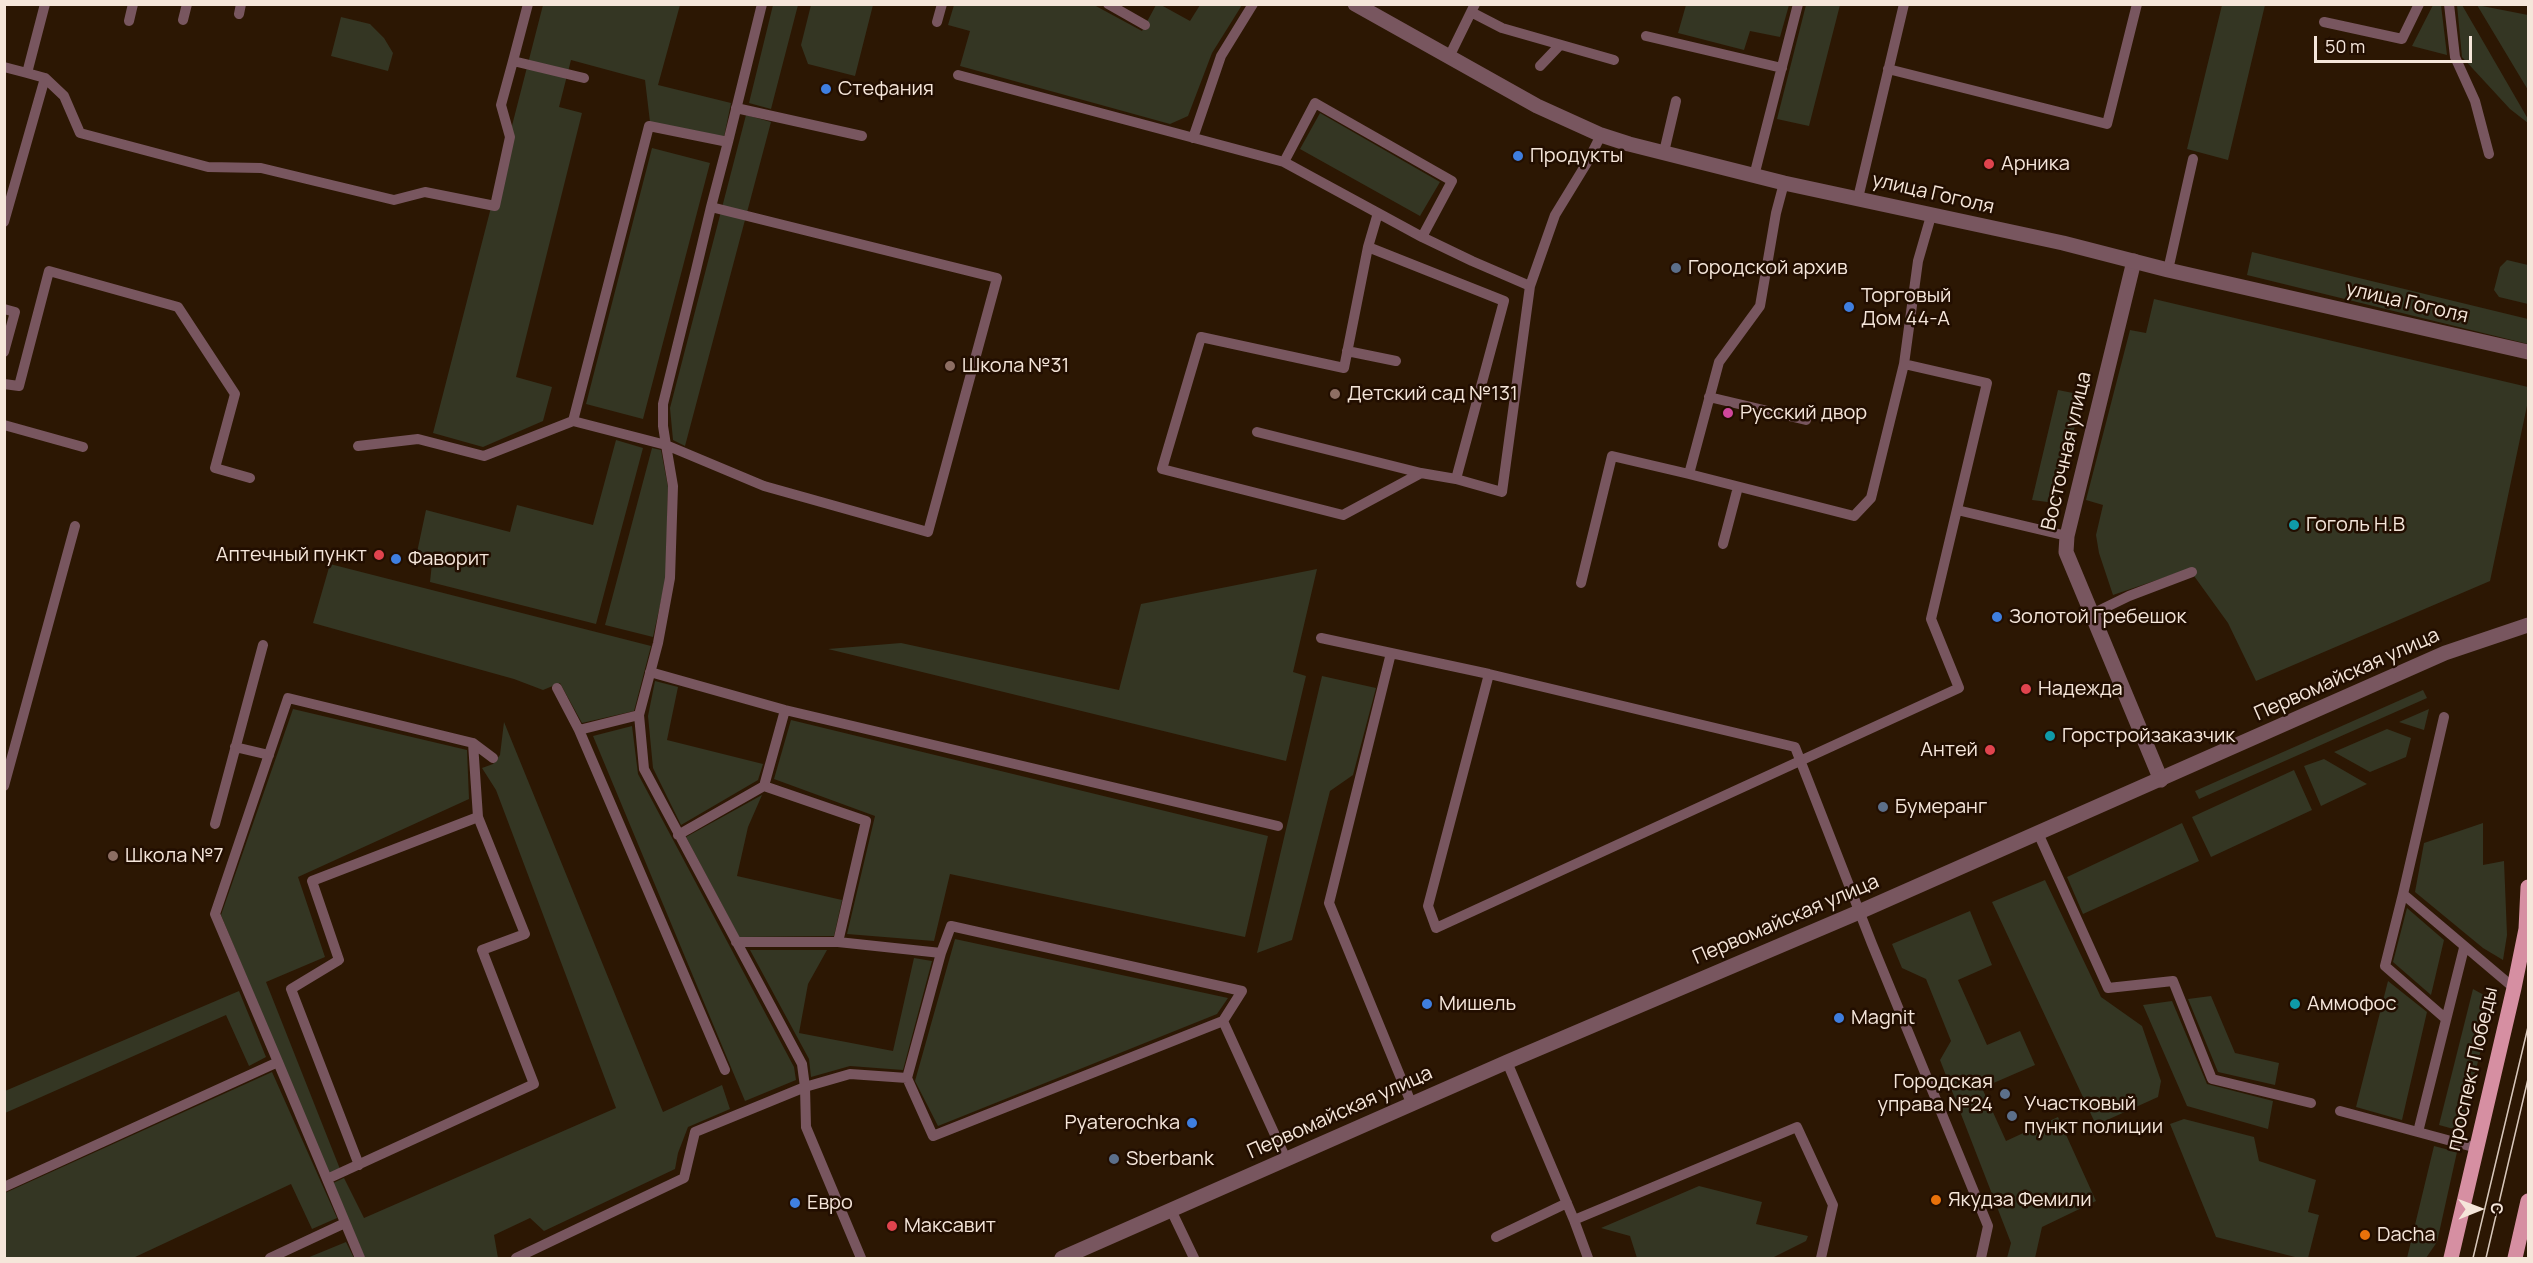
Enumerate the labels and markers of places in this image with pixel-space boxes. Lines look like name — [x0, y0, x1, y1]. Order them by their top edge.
place label: Стефания — [838, 77, 934, 101]
marker: Стефания — [819, 82, 833, 96]
place label: Продукты — [1530, 144, 1623, 168]
marker: Продукты — [1511, 149, 1525, 163]
place label: Арника — [2001, 152, 2070, 176]
marker: Арника — [1982, 157, 1996, 171]
place label: Городской архив — [1688, 256, 1848, 280]
marker: Городской архив — [1669, 261, 1683, 275]
place label: Торговый Дом 44-А — [1861, 284, 1951, 331]
marker: Торговый Дом 44-А — [1842, 300, 1856, 314]
place label: Школа №31 — [962, 354, 1069, 378]
marker: Школа №31 — [943, 359, 957, 373]
place label: Детский сад №131 — [1347, 382, 1518, 406]
marker: Детский сад №131 — [1328, 387, 1342, 401]
place label: Русский двор — [1740, 401, 1867, 425]
marker: Русский двор — [1721, 406, 1735, 420]
place label: Гоголь Н.В — [2306, 513, 2405, 537]
marker: Гоголь Н.В — [2287, 518, 2301, 532]
place label: Аптечный пункт — [216, 543, 367, 567]
place label: Фаворит — [408, 547, 489, 571]
marker: Аптечный пункт — [372, 548, 386, 562]
marker: Фаворит — [389, 552, 403, 566]
place label: Золотой Гребешок — [2009, 605, 2186, 629]
marker: Золотой Гребешок — [1990, 610, 2004, 624]
place label: Надежда — [2038, 677, 2123, 701]
marker: Надежда — [2019, 682, 2033, 696]
place label: Горстройзаказчик — [2062, 724, 2235, 748]
marker: Горстройзаказчик — [2043, 729, 2057, 743]
place label: Антей — [1920, 738, 1978, 762]
marker: Антей — [1983, 743, 1997, 757]
place label: Бумеранг — [1895, 795, 1987, 819]
marker: Бумеранг — [1876, 800, 1890, 814]
place label: Школа №7 — [125, 844, 223, 868]
marker: Школа №7 — [106, 849, 120, 863]
place label: Мишель — [1439, 992, 1516, 1016]
place label: Аммофос — [2307, 992, 2396, 1016]
marker: Мишель — [1420, 997, 1434, 1011]
marker: Аммофос — [2288, 997, 2302, 1011]
place label: Magnit — [1851, 1006, 1915, 1030]
marker: Magnit — [1832, 1011, 1846, 1025]
place label: Городская управа №24 — [1877, 1070, 1993, 1117]
marker: Городская управа №24 — [1998, 1087, 2012, 1101]
place label: Участковый пункт полиции — [2024, 1092, 2163, 1139]
marker: Участковый пункт полиции — [2005, 1109, 2019, 1123]
place label: Pyaterochka — [1065, 1111, 1180, 1135]
marker: Pyaterochka — [1185, 1116, 1199, 1130]
place label: Sberbank — [1126, 1147, 1214, 1171]
marker: Sberbank — [1107, 1152, 1121, 1166]
place label: Якудза Фемили — [1948, 1188, 2092, 1212]
place label: Евро — [807, 1191, 853, 1215]
marker: Якудза Фемили — [1929, 1193, 1943, 1207]
marker: Евро — [788, 1196, 802, 1210]
place label: Максавит — [904, 1214, 996, 1238]
marker: Максавит — [885, 1219, 899, 1233]
place label: Dacha — [2377, 1223, 2436, 1247]
marker: Dacha — [2358, 1228, 2372, 1242]

